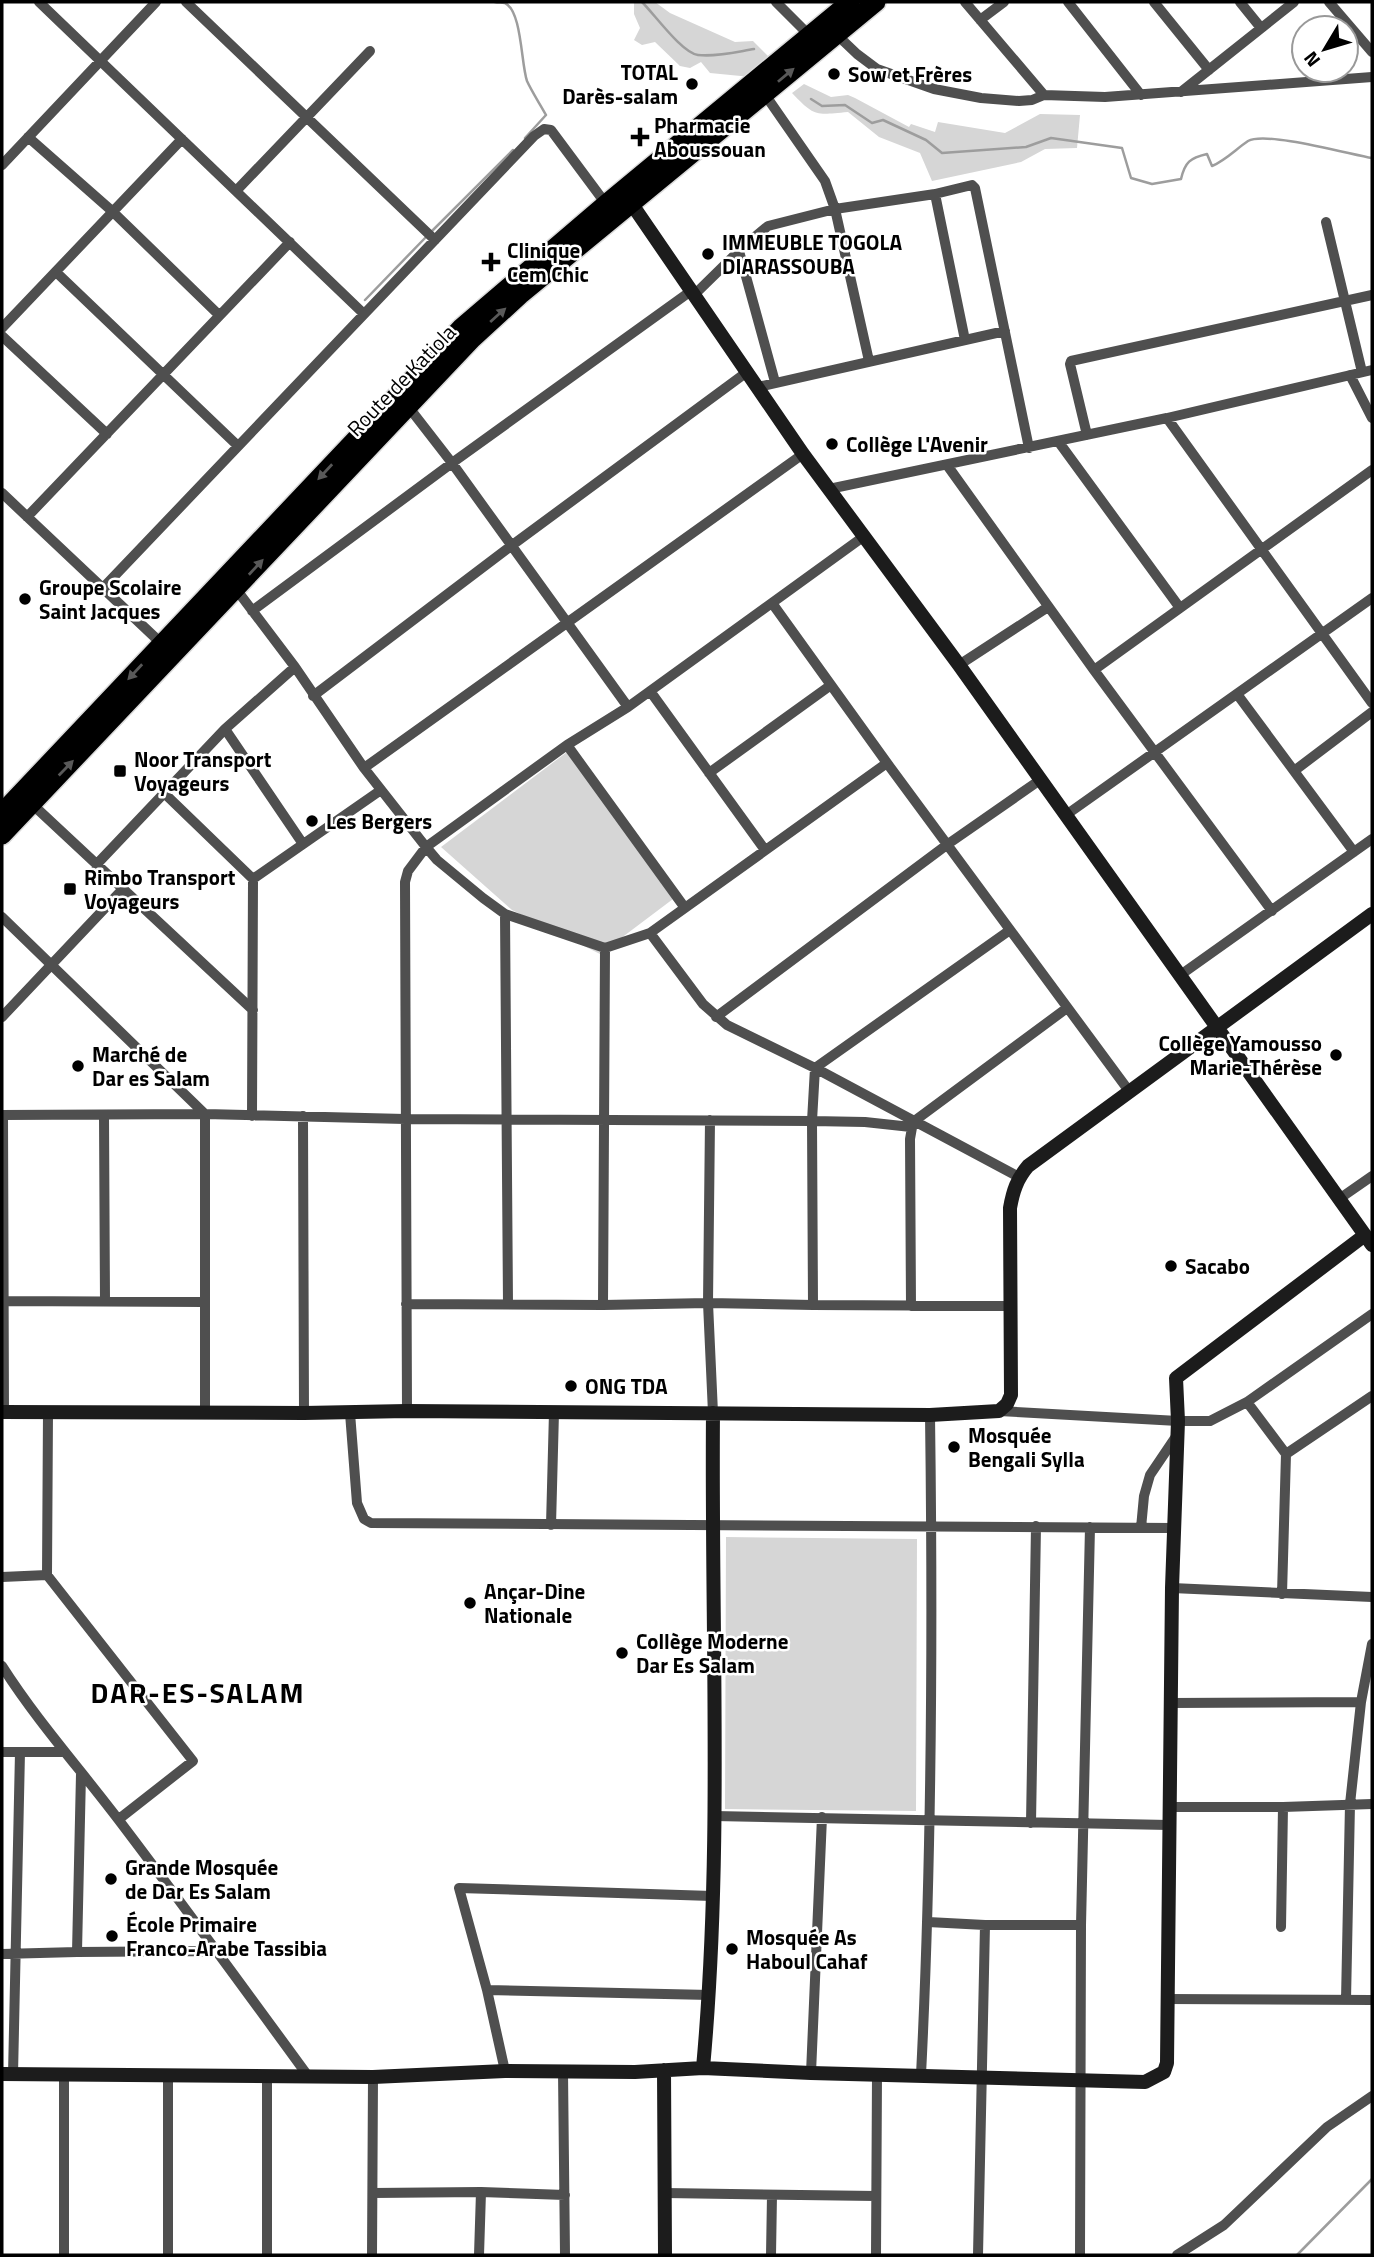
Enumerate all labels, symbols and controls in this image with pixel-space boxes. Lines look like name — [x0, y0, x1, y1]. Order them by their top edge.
north arrow — [1290, 14, 1360, 84]
text: N — [1296, 46, 1327, 74]
place label: TOTAL Darès-salam — [562, 56, 678, 112]
place label: Sow et Frères — [848, 58, 972, 90]
marker: Sow et Frères — [826, 66, 842, 82]
one-way arrow — [777, 68, 794, 83]
marker: TOTAL Darès-salam — [684, 76, 700, 92]
place label: Pharmacie Aboussouan — [654, 109, 766, 165]
marker: Pharmacie Aboussouan — [632, 129, 648, 145]
place label: IMMEUBLE TOGOLA DIARASSOUBA — [722, 226, 902, 282]
place label: Clinique Cem Chic — [507, 234, 589, 290]
marker: IMMEUBLE TOGOLA DIARASSOUBA — [700, 246, 716, 262]
marker: Clinique Cem Chic — [481, 252, 501, 272]
one-way arrow — [490, 308, 507, 323]
street label: Route de Katiola — [339, 316, 463, 443]
place label: Collège L'Avenir — [846, 428, 988, 460]
marker: Collège L'Avenir — [824, 436, 840, 452]
one-way arrow — [318, 463, 334, 480]
one-way arrow — [248, 559, 264, 576]
place label: Groupe Scolaire Saint Jacques — [39, 571, 181, 627]
marker: Groupe Scolaire Saint Jacques — [17, 591, 33, 607]
one-way arrow — [127, 663, 143, 681]
place label: Noor Transport Voyageurs — [134, 743, 272, 799]
one-way arrow — [58, 759, 74, 777]
marker: Noor Transport Voyageurs — [112, 763, 128, 779]
place label: Les Bergers — [326, 805, 432, 837]
marker: Les Bergers — [304, 813, 320, 829]
place label: Rimbo Transport Voyageurs — [84, 861, 236, 917]
marker: Rimbo Transport Voyageurs — [62, 881, 78, 897]
place label: Collège Yamousso Marie-Thérèse — [1158, 1027, 1322, 1083]
place label: Marché de Dar es Salam — [92, 1038, 210, 1094]
marker: Collège Yamousso Marie-Thérèse — [1328, 1047, 1344, 1063]
marker: Marché de Dar es Salam — [70, 1058, 86, 1074]
place label: Sacabo — [1185, 1250, 1250, 1282]
marker: Sacabo — [1163, 1258, 1179, 1274]
place label: ONG TDA — [585, 1370, 668, 1402]
marker: ONG TDA — [563, 1378, 579, 1394]
place label: Mosquée Bengali Sylla — [968, 1419, 1085, 1475]
marker: Mosquée Bengali Sylla — [946, 1439, 962, 1455]
place label: Ançar-Dine Nationale — [484, 1575, 585, 1631]
marker: Ançar-Dine Nationale — [462, 1595, 478, 1611]
place label: Collège Moderne Dar Es Salam — [636, 1625, 788, 1681]
marker: Collège Moderne Dar Es Salam — [614, 1645, 630, 1661]
district label: DAR-ES-SALAM — [91, 1671, 305, 1714]
place label: Grande Mosquée de Dar Es Salam — [125, 1851, 278, 1907]
marker: Grande Mosquée de Dar Es Salam — [103, 1871, 119, 1887]
place label: École Primaire Franco-Arabe Tassibia — [126, 1908, 327, 1964]
place label: Mosquée As Haboul Cahaf — [746, 1921, 868, 1977]
marker: École Primaire Franco-Arabe Tassibia — [104, 1928, 120, 1944]
marker: Mosquée As Haboul Cahaf — [724, 1941, 740, 1957]

